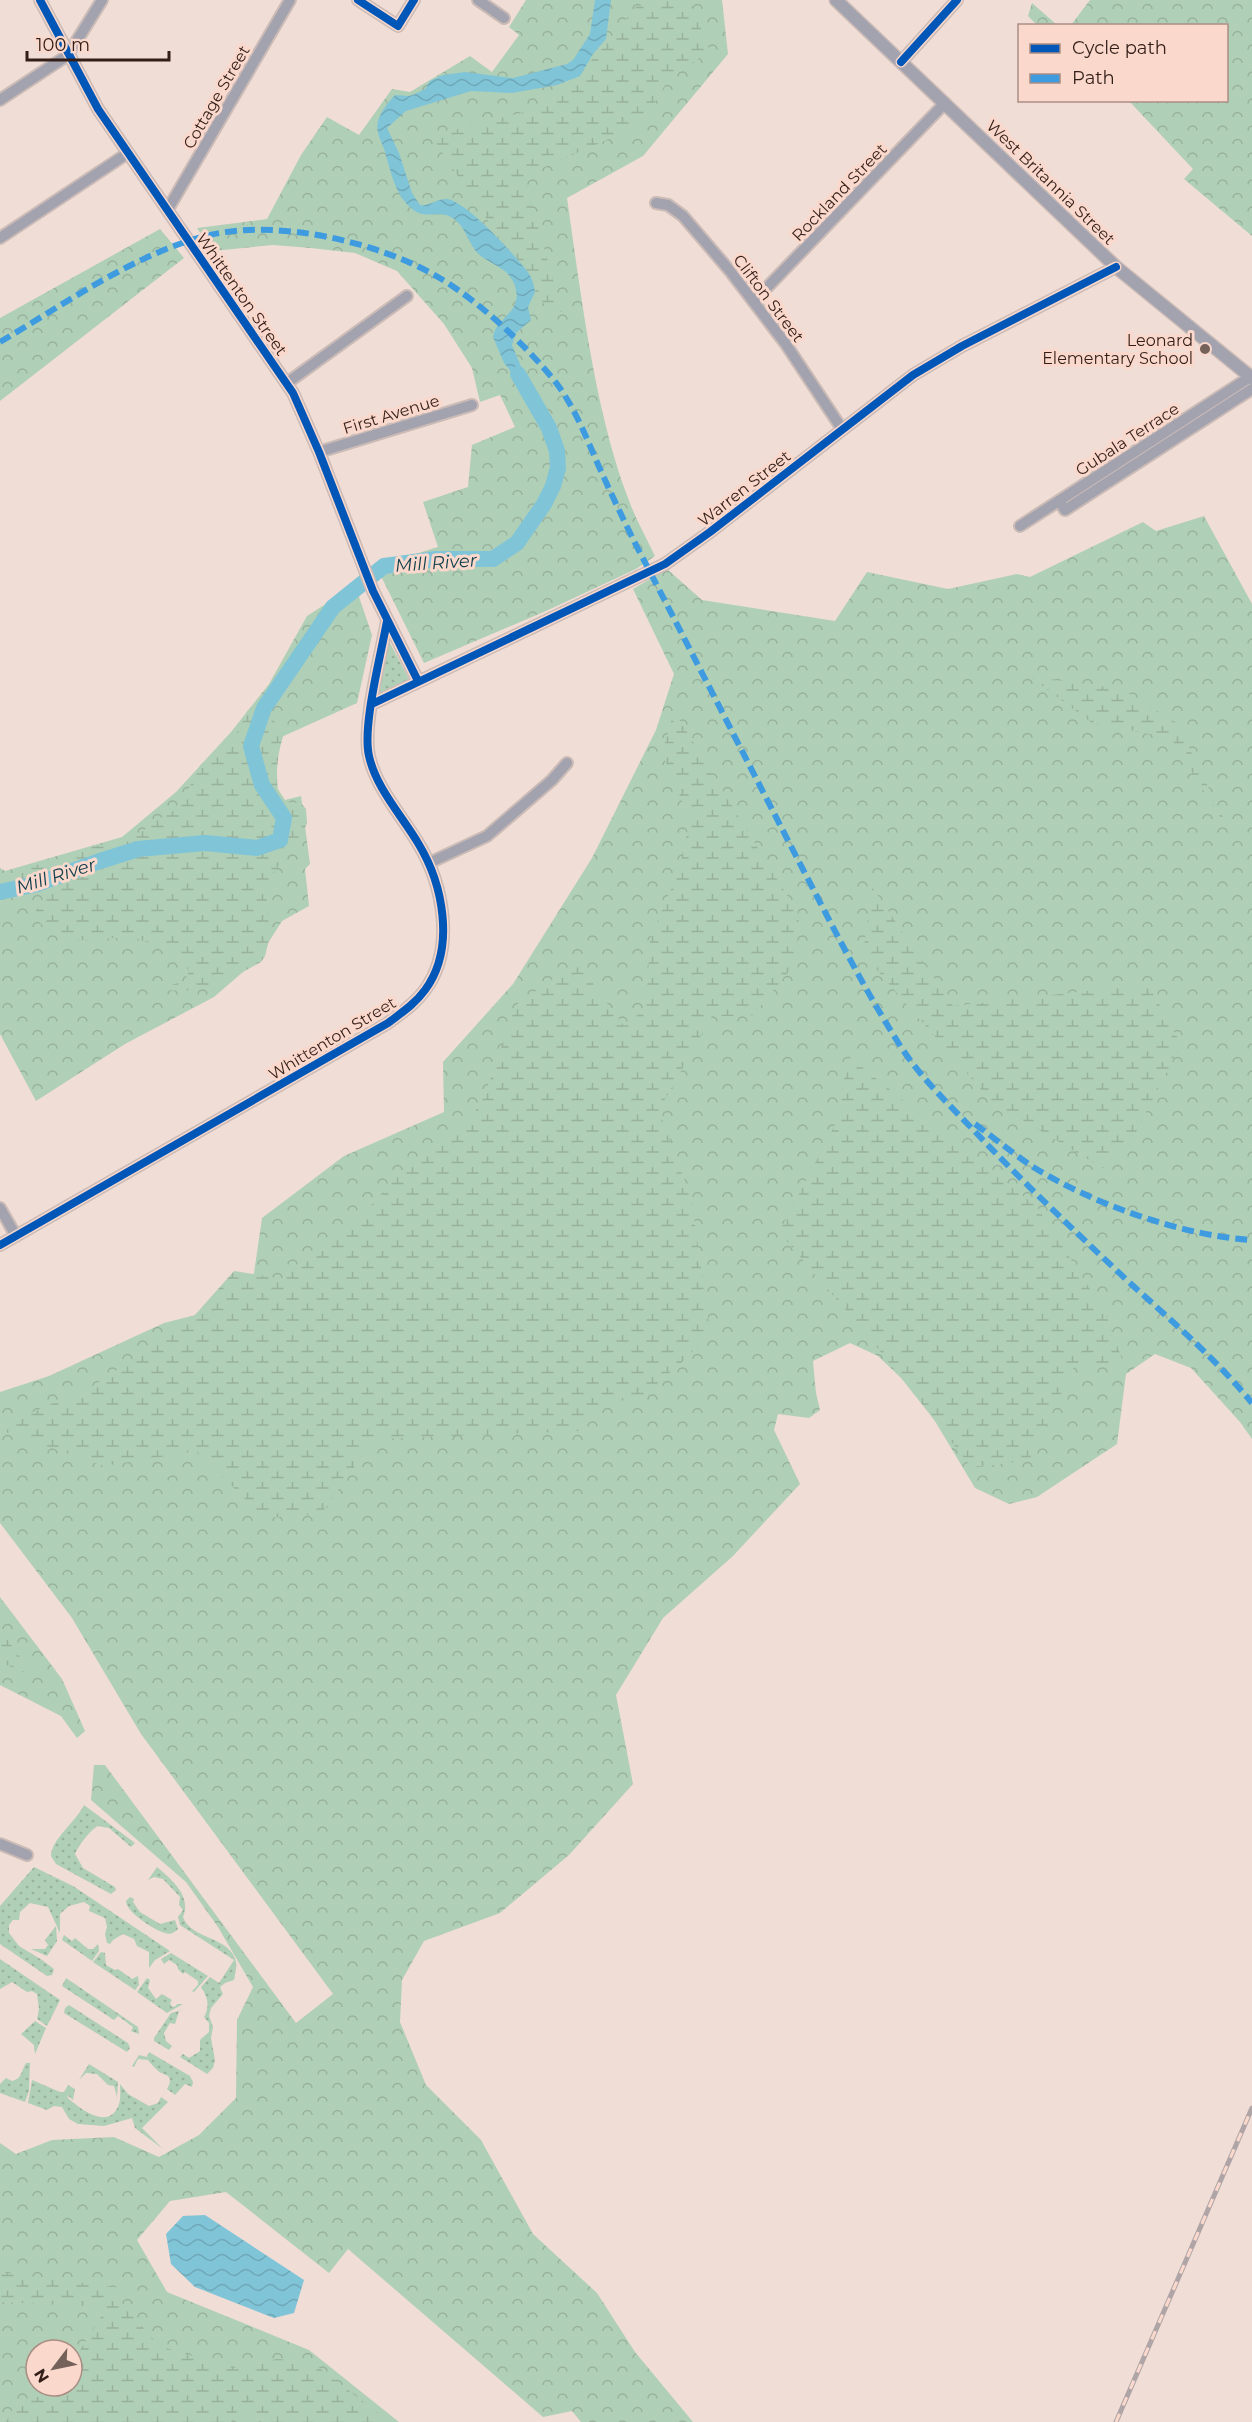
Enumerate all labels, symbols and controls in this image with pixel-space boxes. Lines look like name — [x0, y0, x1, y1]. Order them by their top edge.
scale bar — [27, 24, 170, 62]
legend — [1018, 24, 1228, 102]
text: 100 m — [36, 34, 90, 56]
text: Cycle path — [1072, 37, 1167, 59]
street label: Cottage Street — [179, 42, 254, 152]
text: Path — [1072, 67, 1115, 89]
street label: West Britannia Street — [982, 116, 1119, 249]
street label: Rockland Street — [788, 139, 891, 245]
street label: Whittenton Street — [192, 229, 291, 360]
street label: Clifton Street — [729, 251, 808, 346]
place label: Leonard Elementary School — [1042, 331, 1193, 368]
marker: Leonard Elementary School — [1198, 342, 1212, 356]
street label: First Avenue — [341, 391, 442, 438]
street label: Gubala Terrace — [1072, 399, 1182, 480]
street label: Warren Street — [694, 446, 795, 530]
water label: Mill River — [394, 549, 478, 577]
water label: Mill River — [14, 853, 99, 898]
street label: Whittenton Street — [265, 993, 400, 1084]
north arrow — [24, 2338, 84, 2398]
text: N — [30, 2365, 53, 2386]

